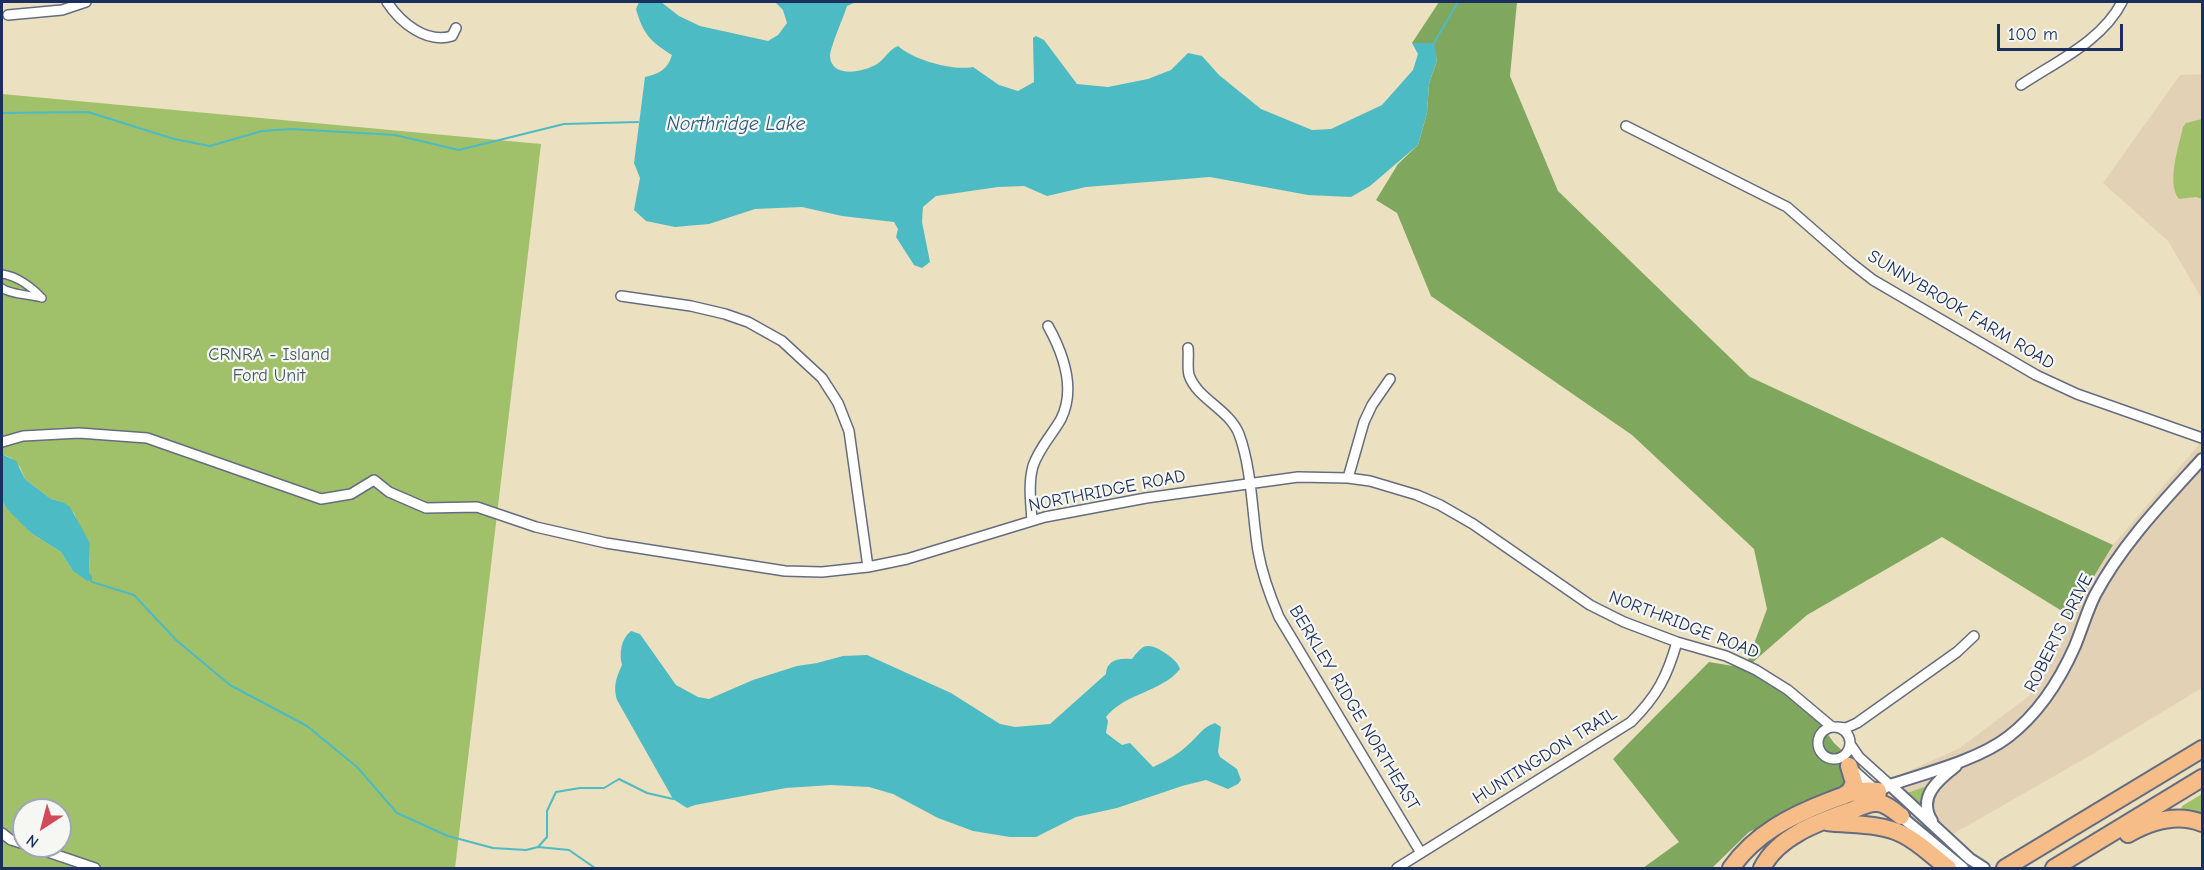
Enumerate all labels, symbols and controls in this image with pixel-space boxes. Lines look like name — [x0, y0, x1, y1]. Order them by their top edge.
scale bar — [2000, 12, 2126, 50]
text: 100 m — [2008, 24, 2058, 45]
water label: Northridge Lake — [667, 112, 805, 136]
street label: SUNNYBROOK FARM ROAD — [1864, 246, 2058, 374]
park label: CRNRA - Island Ford Unit — [208, 344, 330, 386]
street label: NORTHRIDGE ROAD — [1027, 465, 1187, 517]
street label: ROBERTS DRIVE — [2020, 570, 2098, 696]
street label: NORTHRIDGE ROAD — [1606, 586, 1762, 664]
street label: BERKLEY RIDGE NORTHEAST — [1284, 602, 1424, 814]
street label: HUNTINGDON TRAIL — [1469, 703, 1621, 809]
north arrow — [12, 798, 72, 858]
text: N — [23, 831, 42, 851]

